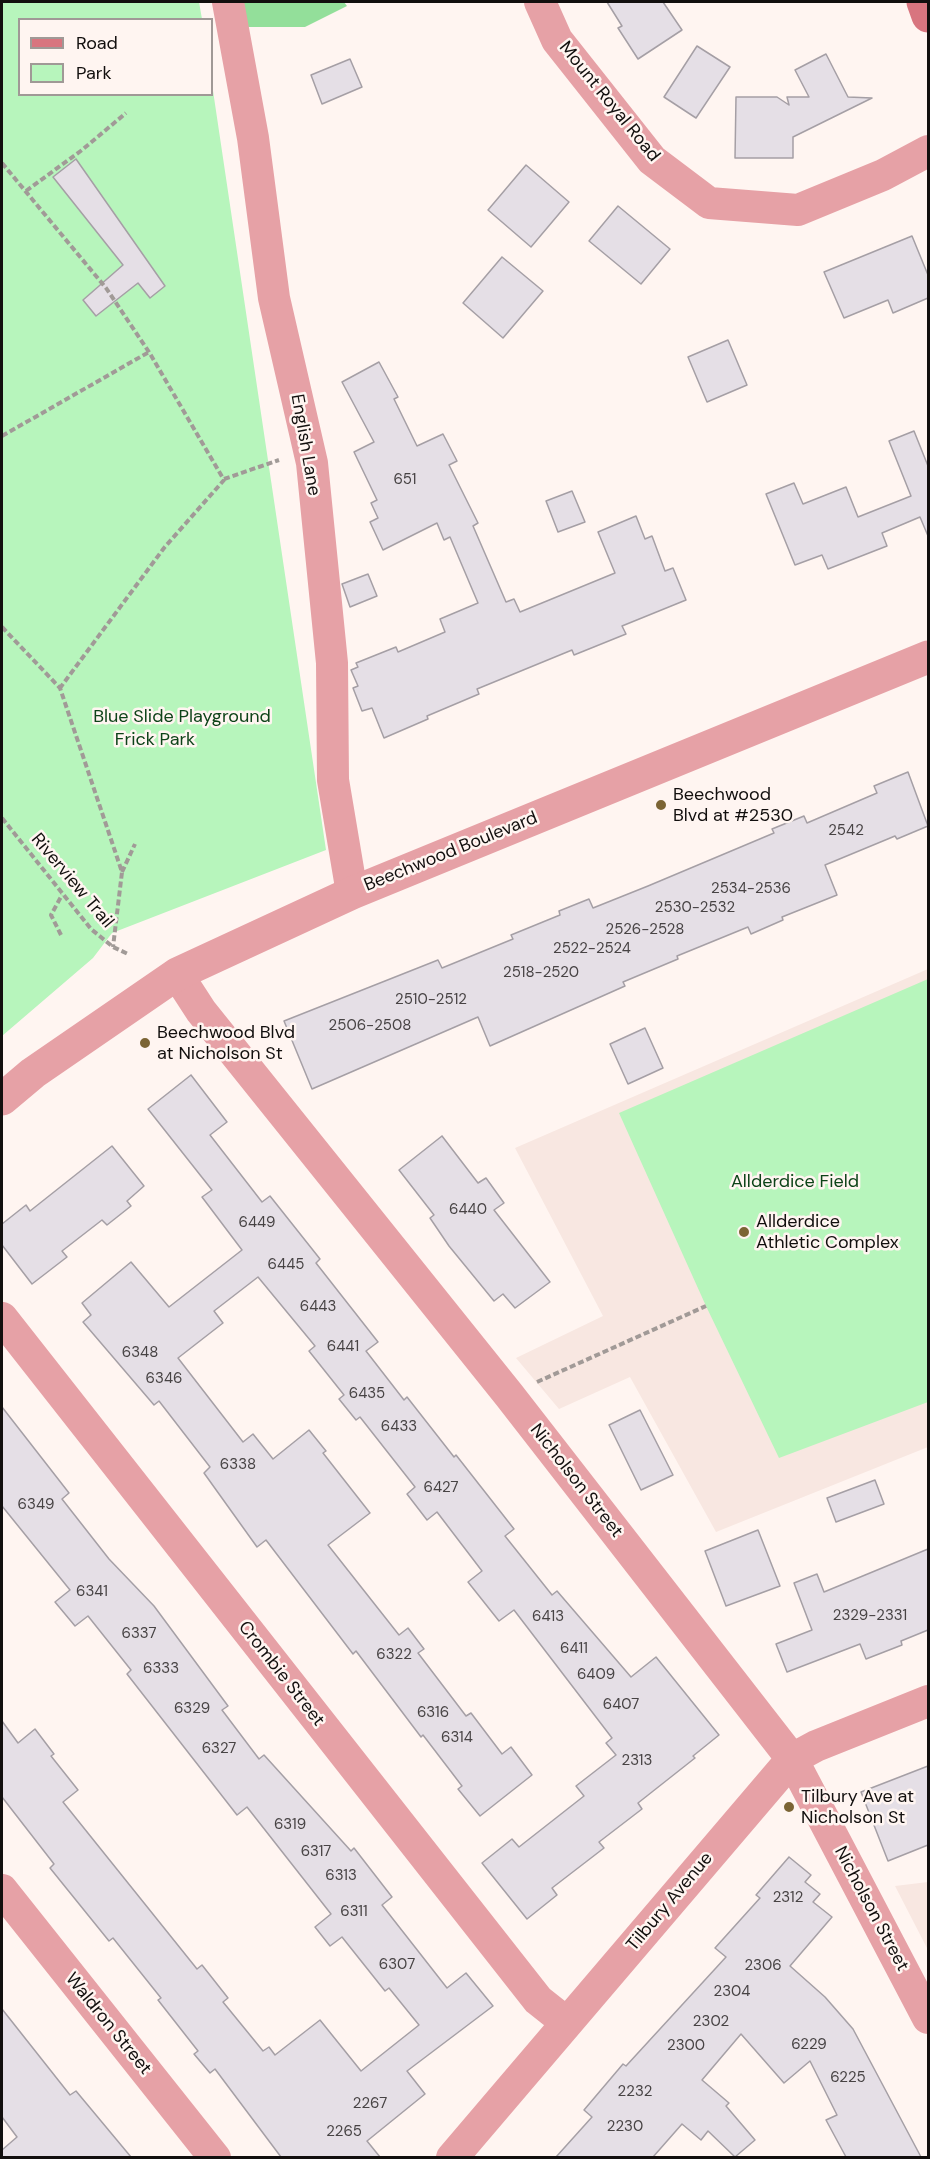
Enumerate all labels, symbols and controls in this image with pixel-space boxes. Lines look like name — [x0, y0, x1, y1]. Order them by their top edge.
legend — [18, 18, 213, 96]
text: Road — [76, 31, 118, 55]
street label: Mount Royal Road — [554, 38, 664, 166]
text: Park — [76, 61, 112, 85]
street label: English Lane — [285, 392, 325, 498]
house number: 651 — [394, 471, 416, 489]
park label: Blue Slide Playground — [93, 706, 271, 728]
park label: Frick Park — [115, 729, 195, 751]
place label: Beechwood Blvd at #2530 — [673, 784, 793, 826]
marker: Beechwood Blvd at #2530 — [654, 798, 668, 812]
street label: Beechwood Boulevard — [361, 807, 541, 897]
house number: 2542 — [828, 822, 864, 840]
street label: Riverview Trail — [26, 829, 118, 933]
house number: 2534-2536 — [711, 880, 791, 898]
house number: 2530-2532 — [655, 899, 735, 917]
house number: 2526-2528 — [606, 921, 684, 939]
house number: 2522-2524 — [553, 940, 631, 958]
house number: 2518-2520 — [503, 964, 579, 982]
house number: 2510-2512 — [395, 991, 467, 1009]
house number: 2506-2508 — [329, 1017, 411, 1035]
place label: Beechwood Blvd at Nicholson St — [157, 1022, 295, 1064]
marker: Beechwood Blvd at Nicholson St — [138, 1036, 152, 1050]
park label: Allderdice Field — [731, 1171, 859, 1193]
house number: 6440 — [449, 1201, 487, 1219]
place label: Allderdice Athletic Complex — [756, 1211, 899, 1254]
house number: 6449 — [238, 1214, 276, 1232]
marker: Allderdice Athletic Complex — [737, 1225, 751, 1239]
house number: 6445 — [268, 1256, 304, 1274]
house number: 6443 — [300, 1298, 336, 1316]
house number: 6441 — [327, 1338, 359, 1356]
house number: 6348 — [122, 1344, 158, 1362]
house number: 6346 — [146, 1370, 182, 1388]
house number: 6435 — [349, 1385, 385, 1403]
house number: 6433 — [381, 1418, 417, 1436]
street label: Nicholson Street — [525, 1420, 627, 1542]
house number: 6338 — [220, 1456, 256, 1474]
house number: 6427 — [424, 1479, 458, 1497]
house number: 6349 — [18, 1496, 54, 1514]
house number: 6341 — [76, 1583, 108, 1601]
house number: 2329-2331 — [833, 1607, 907, 1625]
house number: 6413 — [532, 1608, 564, 1626]
street label: Crombie Street — [233, 1617, 329, 1731]
house number: 6337 — [122, 1625, 156, 1643]
house number: 6411 — [560, 1640, 588, 1658]
house number: 6322 — [376, 1646, 412, 1664]
house number: 6333 — [143, 1660, 179, 1678]
house number: 6409 — [577, 1666, 615, 1684]
house number: 6407 — [603, 1696, 639, 1714]
house number: 6329 — [174, 1700, 210, 1718]
house number: 6316 — [417, 1704, 449, 1722]
house number: 6314 — [441, 1729, 473, 1747]
house number: 6327 — [202, 1740, 236, 1758]
house number: 2313 — [622, 1752, 652, 1770]
place label: Tilbury Ave at Nicholson St — [801, 1786, 914, 1828]
marker: Tilbury Ave at Nicholson St — [782, 1800, 796, 1814]
house number: 6319 — [274, 1816, 306, 1834]
house number: 6317 — [301, 1843, 331, 1861]
street label: Nicholson Street — [829, 1843, 913, 1975]
street label: Tilbury Avenue — [622, 1848, 718, 1956]
house number: 6313 — [325, 1867, 357, 1885]
house number: 2312 — [773, 1889, 803, 1907]
house number: 6311 — [340, 1903, 368, 1921]
house number: 6307 — [379, 1956, 415, 1974]
house number: 2306 — [744, 1957, 782, 1975]
street label: Waldron Street — [60, 1969, 156, 2079]
house number: 2304 — [714, 1983, 750, 2001]
house number: 2302 — [693, 2013, 729, 2031]
house number: 6229 — [791, 2036, 827, 2054]
house number: 2300 — [667, 2037, 705, 2055]
house number: 6225 — [830, 2069, 866, 2087]
house number: 2232 — [618, 2083, 652, 2101]
house number: 2267 — [353, 2095, 387, 2113]
house number: 2230 — [607, 2118, 643, 2136]
house number: 2265 — [326, 2123, 362, 2141]

